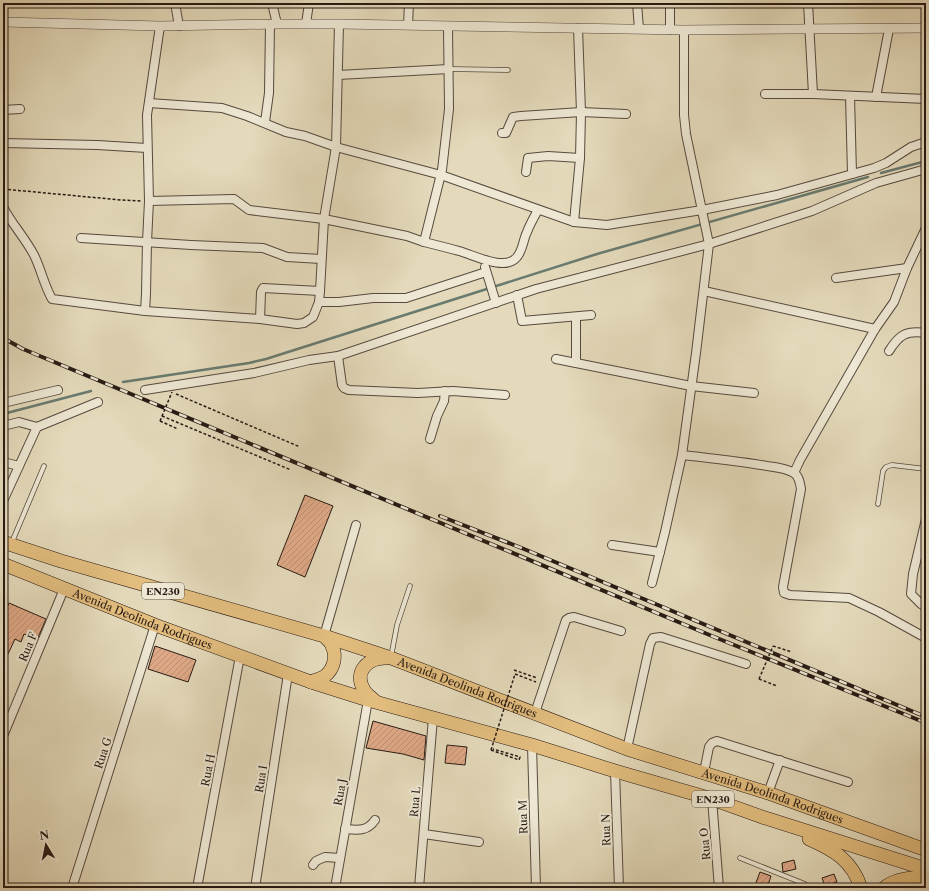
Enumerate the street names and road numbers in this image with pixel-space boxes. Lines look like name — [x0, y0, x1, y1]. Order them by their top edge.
road number: EN230 — [142, 583, 184, 599]
street label: Avenida Deolinda Rodrigues — [70, 585, 214, 652]
street label: Rua F — [16, 630, 40, 664]
street label: Avenida Deolinda Rodrigues — [395, 654, 539, 721]
street label: Rua G — [91, 735, 115, 771]
street label: Rua H — [198, 753, 218, 787]
street label: Rua I — [252, 764, 270, 794]
street label: Avenida Deolinda Rodrigues — [699, 765, 845, 827]
street label: Rua J — [331, 777, 349, 807]
street label: Rua L — [407, 785, 423, 818]
road number: EN230 — [692, 791, 734, 807]
street label: Rua M — [515, 800, 531, 834]
street label: Rua N — [598, 814, 614, 846]
street label: Rua O — [697, 827, 713, 861]

